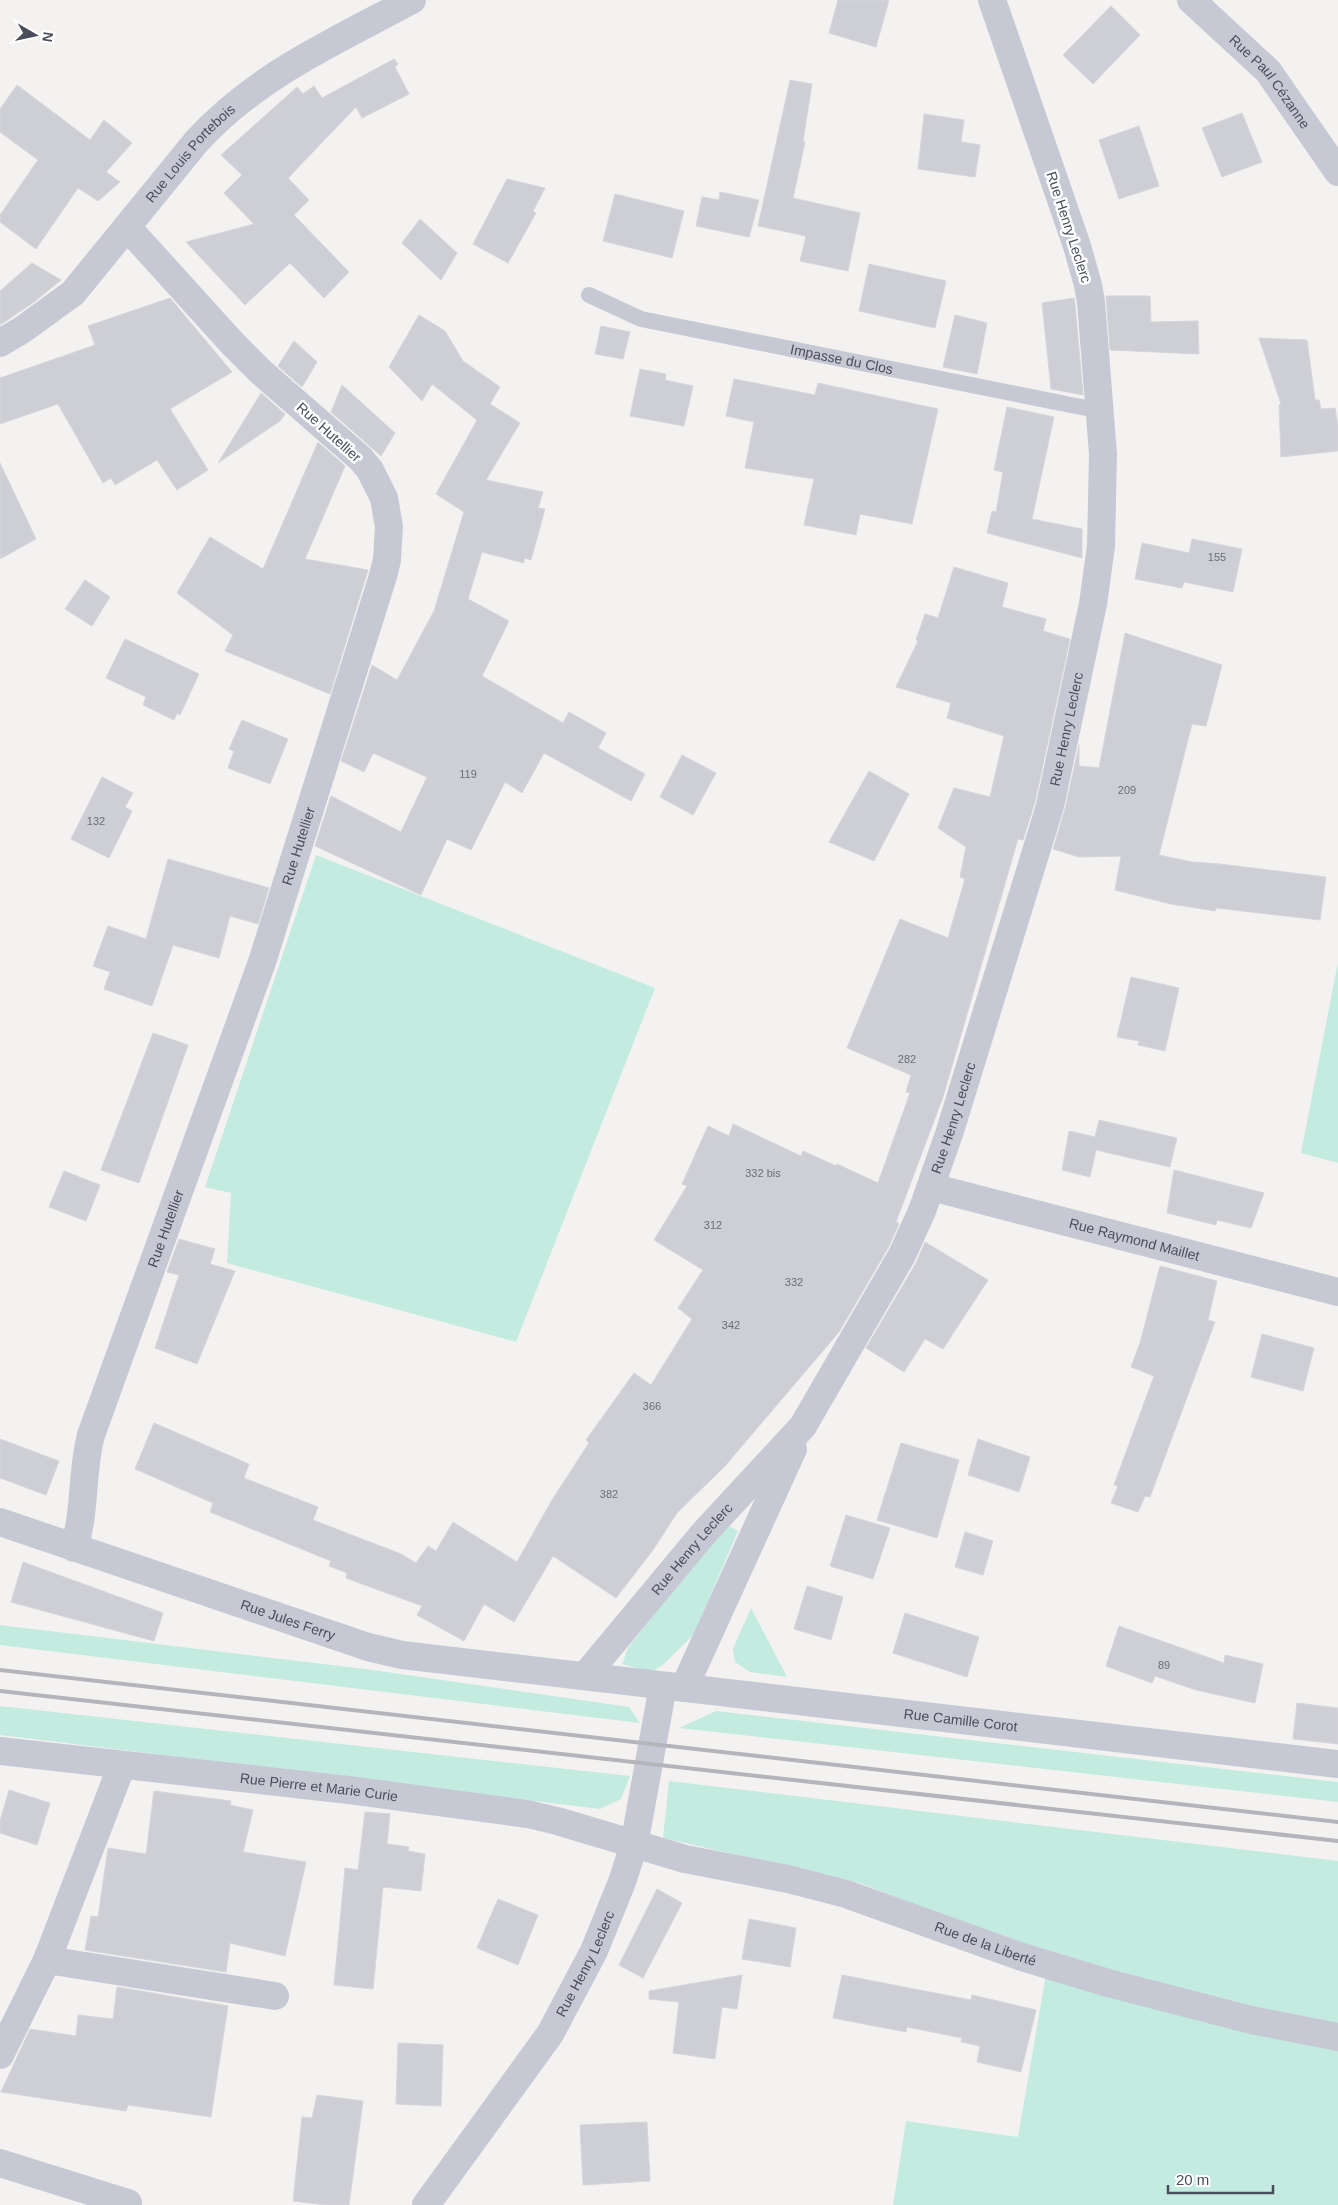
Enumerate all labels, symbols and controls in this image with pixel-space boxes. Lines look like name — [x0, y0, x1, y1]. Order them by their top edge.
north arrow — [10, 10, 60, 60]
text: N — [39, 31, 57, 43]
street label: Rue Paul Cézanne — [1226, 32, 1313, 132]
street label: Rue Louis Portebois — [142, 101, 238, 206]
street label: Rue Henry Leclerc — [1043, 169, 1095, 285]
street label: Impasse du Clos — [789, 341, 894, 377]
street label: Rue Hutellier — [294, 399, 365, 465]
house number: 155 — [1208, 551, 1226, 563]
street label: Rue Henry Leclerc — [1046, 671, 1086, 788]
house number: 119 — [459, 768, 477, 780]
house number: 209 — [1118, 784, 1136, 796]
street label: Rue Hutellier — [279, 805, 318, 887]
house number: 132 — [87, 815, 105, 827]
house number: 282 — [898, 1053, 916, 1065]
street label: Rue Henry Leclerc — [928, 1060, 979, 1176]
house number: 332 bis — [745, 1167, 781, 1179]
street label: Rue Hutellier — [144, 1187, 187, 1269]
street label: Rue Raymond Maillet — [1067, 1215, 1201, 1264]
house number: 312 — [704, 1219, 722, 1231]
house number: 332 — [785, 1276, 803, 1288]
house number: 342 — [722, 1319, 740, 1331]
house number: 366 — [643, 1400, 661, 1412]
house number: 382 — [600, 1488, 618, 1500]
street label: Rue Henry Leclerc — [648, 1500, 736, 1598]
street label: Rue Jules Ferry — [238, 1596, 337, 1643]
house number: 89 — [1158, 1659, 1170, 1671]
street label: Rue Camille Corot — [903, 1705, 1019, 1735]
street label: Rue Pierre et Marie Curie — [239, 1770, 399, 1804]
street label: Rue Henry Leclerc — [553, 1908, 618, 2019]
street label: Rue de la Liberté — [932, 1918, 1038, 1969]
scale bar — [1168, 2162, 1273, 2194]
text: 20 m — [1176, 2171, 1209, 2188]

